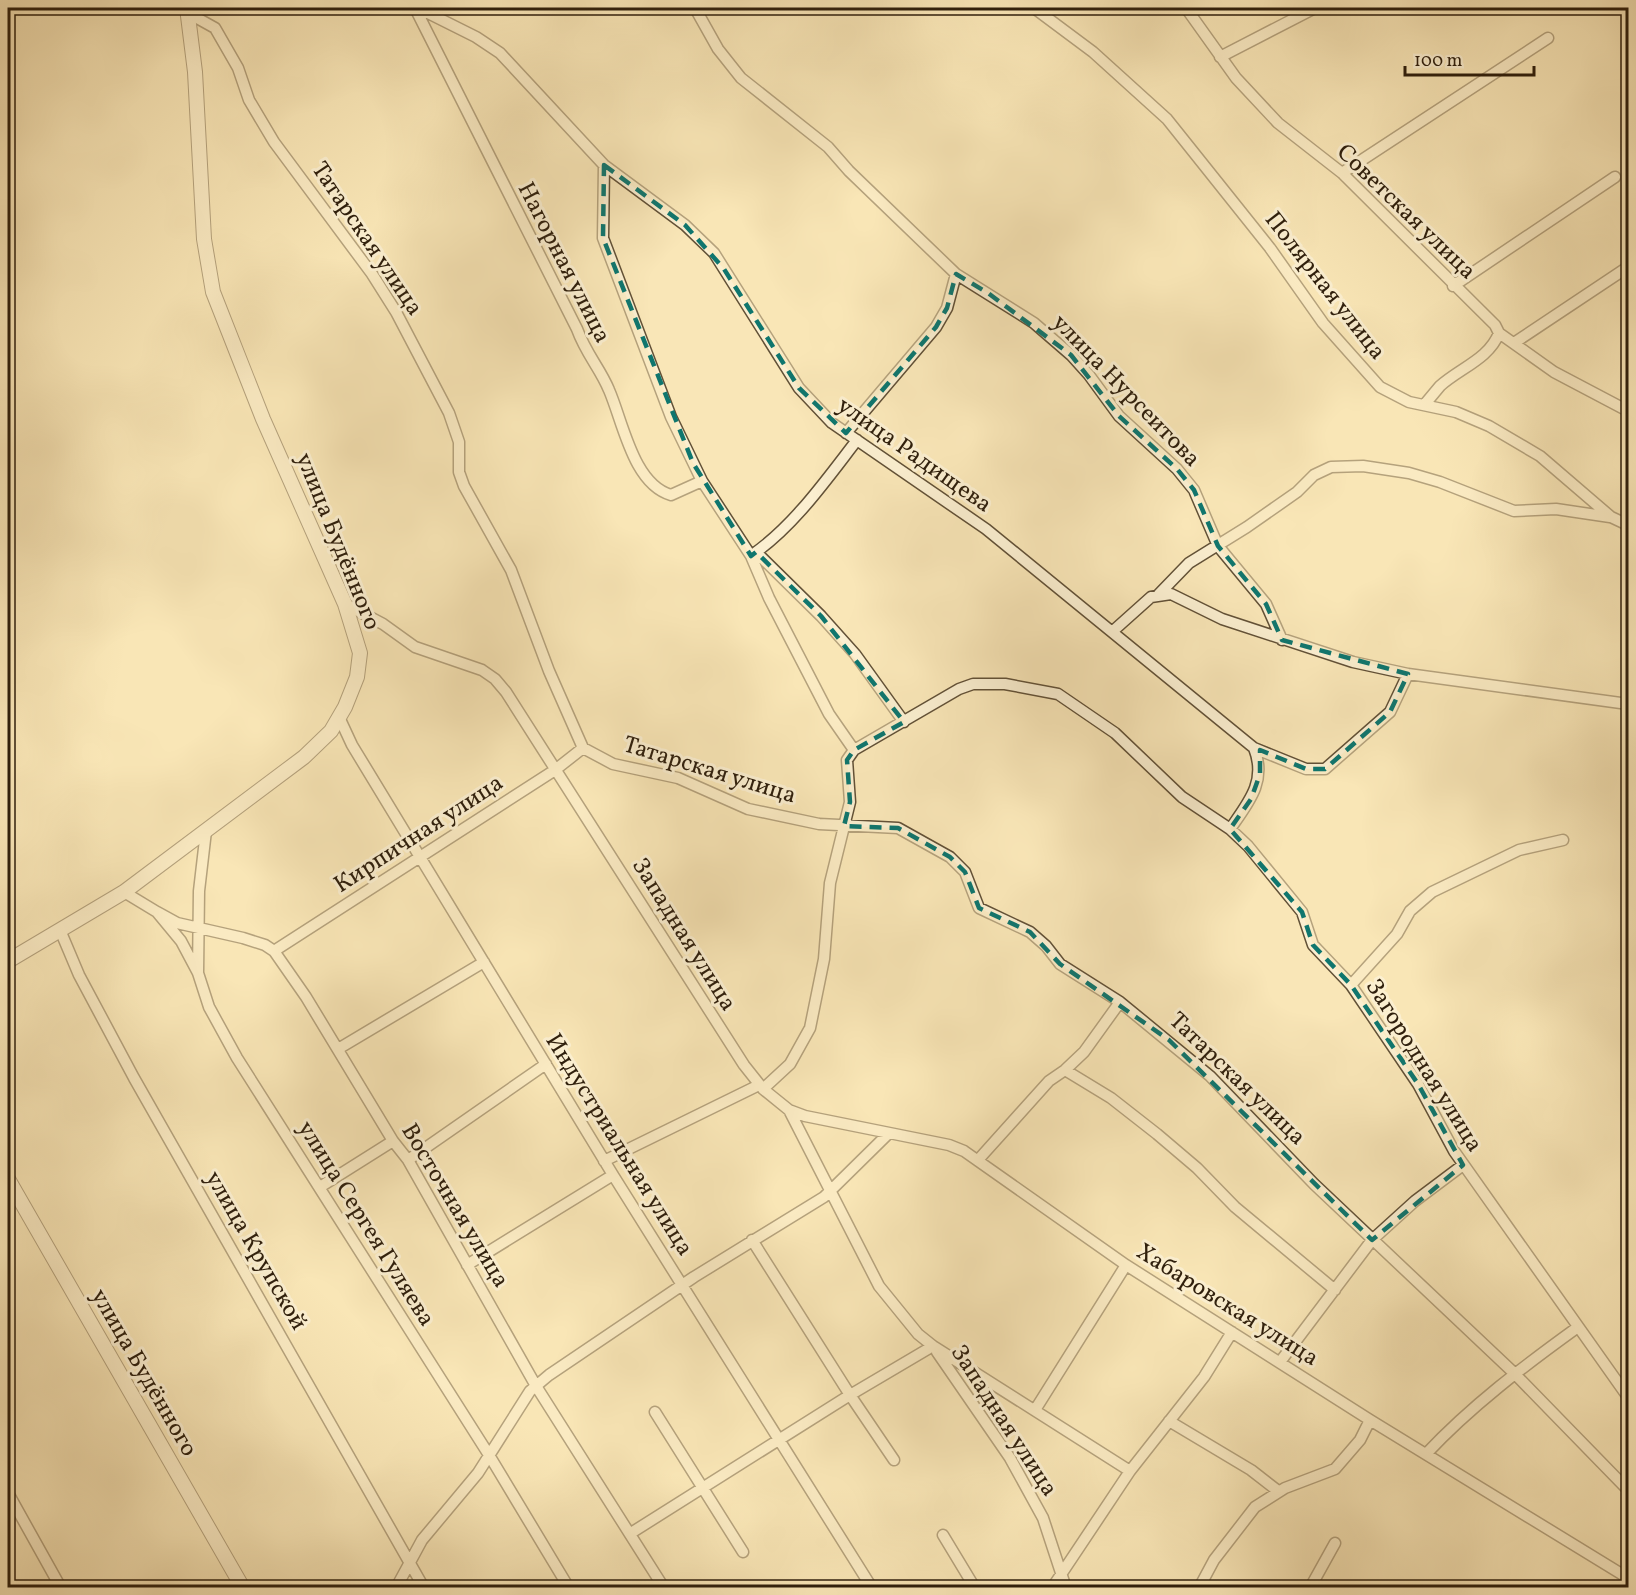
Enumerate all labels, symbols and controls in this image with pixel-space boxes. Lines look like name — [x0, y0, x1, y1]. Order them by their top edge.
scale bar — [1405, 39, 1534, 77]
text: 100 m — [1414, 49, 1463, 74]
street label: Советская улица — [1328, 137, 1483, 288]
street label: Татарская улица — [302, 155, 431, 323]
street label: Нагорная улица — [508, 176, 618, 349]
street label: Полярная улица — [1256, 205, 1393, 368]
street label: улица Нурсеитова — [1043, 307, 1208, 476]
street label: улица Радищева — [830, 389, 998, 522]
street label: улица Будённого — [286, 448, 388, 636]
street label: Татарская улица — [619, 728, 800, 813]
street label: Кирпичная улица — [328, 767, 511, 902]
street label: Западная улица — [622, 852, 744, 1018]
street label: Загородная улица — [1356, 973, 1490, 1159]
street label: Татарская улица — [1160, 1005, 1313, 1154]
street label: Индустриальная улица — [536, 1027, 701, 1263]
street label: улица Сергея Гуляева — [288, 1115, 443, 1334]
street label: Восточная улица — [392, 1117, 517, 1295]
street label: улица Крупской — [196, 1165, 315, 1337]
street label: Хабаровская улица — [1129, 1236, 1325, 1376]
street label: улица Будённого — [81, 1283, 205, 1463]
street label: Западная улица — [941, 1338, 1065, 1504]

